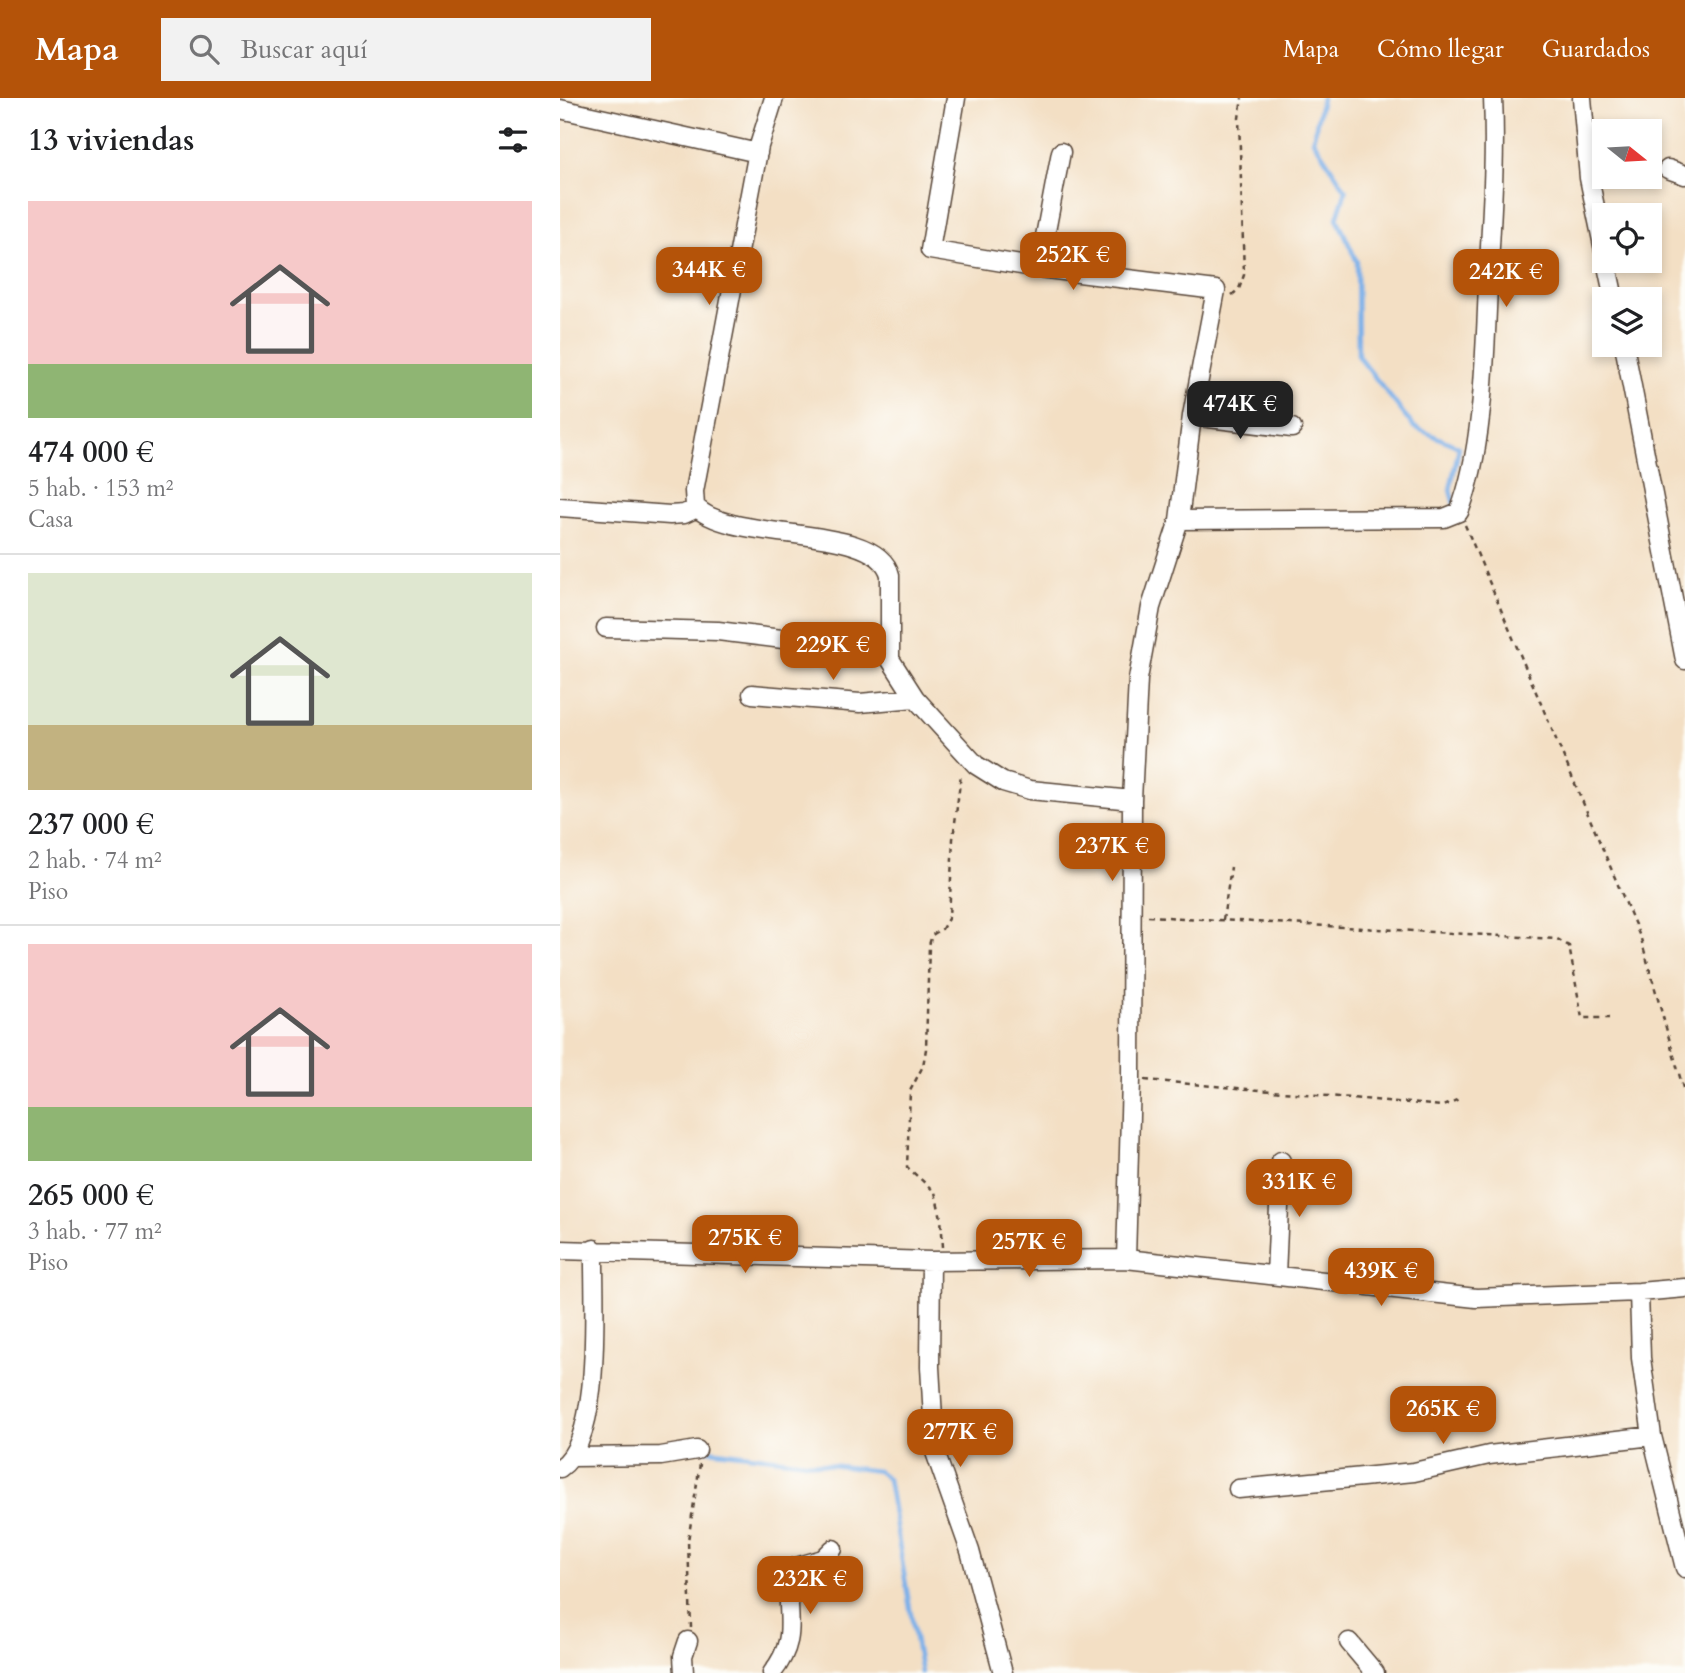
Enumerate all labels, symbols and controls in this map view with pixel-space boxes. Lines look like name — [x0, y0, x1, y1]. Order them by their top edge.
search box — [161, 18, 651, 81]
text: Mapa — [35, 27, 119, 72]
icon: search — [185, 30, 223, 68]
text: Buscar aquí — [241, 32, 368, 67]
text: Mapa — [1283, 33, 1339, 66]
text: Cómo llegar — [1377, 33, 1504, 66]
text: Guardados — [1542, 33, 1650, 66]
north arrow — [1592, 119, 1662, 189]
map controls — [1592, 119, 1662, 357]
text: 13 viviendas — [28, 120, 194, 161]
icon: filters — [494, 121, 532, 159]
button: locate — [1592, 203, 1662, 273]
pin: 252K € — [1016, 232, 1130, 292]
text: 252K € — [1036, 239, 1110, 270]
icon: home — [217, 246, 343, 372]
pin: 344K € — [652, 248, 766, 307]
pin: 242K € — [1449, 250, 1563, 309]
text: 344K € — [672, 254, 746, 285]
text: 242K € — [1469, 256, 1543, 287]
button: layers — [1592, 287, 1662, 357]
pin: 474K € — [1183, 382, 1297, 441]
text: 474K € — [1203, 388, 1277, 419]
text: 474 000 € — [28, 432, 154, 473]
text: 5 hab. · 153 m² — [28, 473, 174, 504]
text: Casa — [28, 504, 73, 535]
icon: home — [217, 618, 343, 744]
pin: 229K € — [776, 622, 890, 682]
text: 229K € — [796, 629, 870, 660]
text: 237 000 € — [28, 804, 154, 845]
pin: 237K € — [1055, 824, 1169, 883]
text: 237K € — [1075, 830, 1149, 861]
text: 2 hab. · 74 m² — [28, 845, 162, 876]
text: Piso — [28, 876, 68, 907]
icon: home — [217, 989, 343, 1115]
pin: 331K € — [1242, 1160, 1356, 1219]
text: 331K € — [1262, 1166, 1336, 1197]
text: 265 000 € — [28, 1175, 154, 1216]
text: 3 hab. · 77 m² — [28, 1216, 162, 1247]
pin: 275K € — [688, 1216, 802, 1275]
pin: 257K € — [972, 1220, 1086, 1279]
text: 275K € — [708, 1222, 782, 1253]
text: 257K € — [992, 1226, 1066, 1257]
text: Piso — [28, 1247, 68, 1278]
pin: 439K € — [1324, 1248, 1438, 1308]
text: 439K € — [1344, 1255, 1418, 1286]
pin: 265K € — [1386, 1386, 1500, 1446]
text: 265K € — [1406, 1393, 1480, 1424]
pin: 277K € — [903, 1410, 1017, 1469]
text: 277K € — [923, 1416, 997, 1447]
pin: 232K € — [753, 1556, 867, 1616]
text: 232K € — [773, 1563, 847, 1594]

